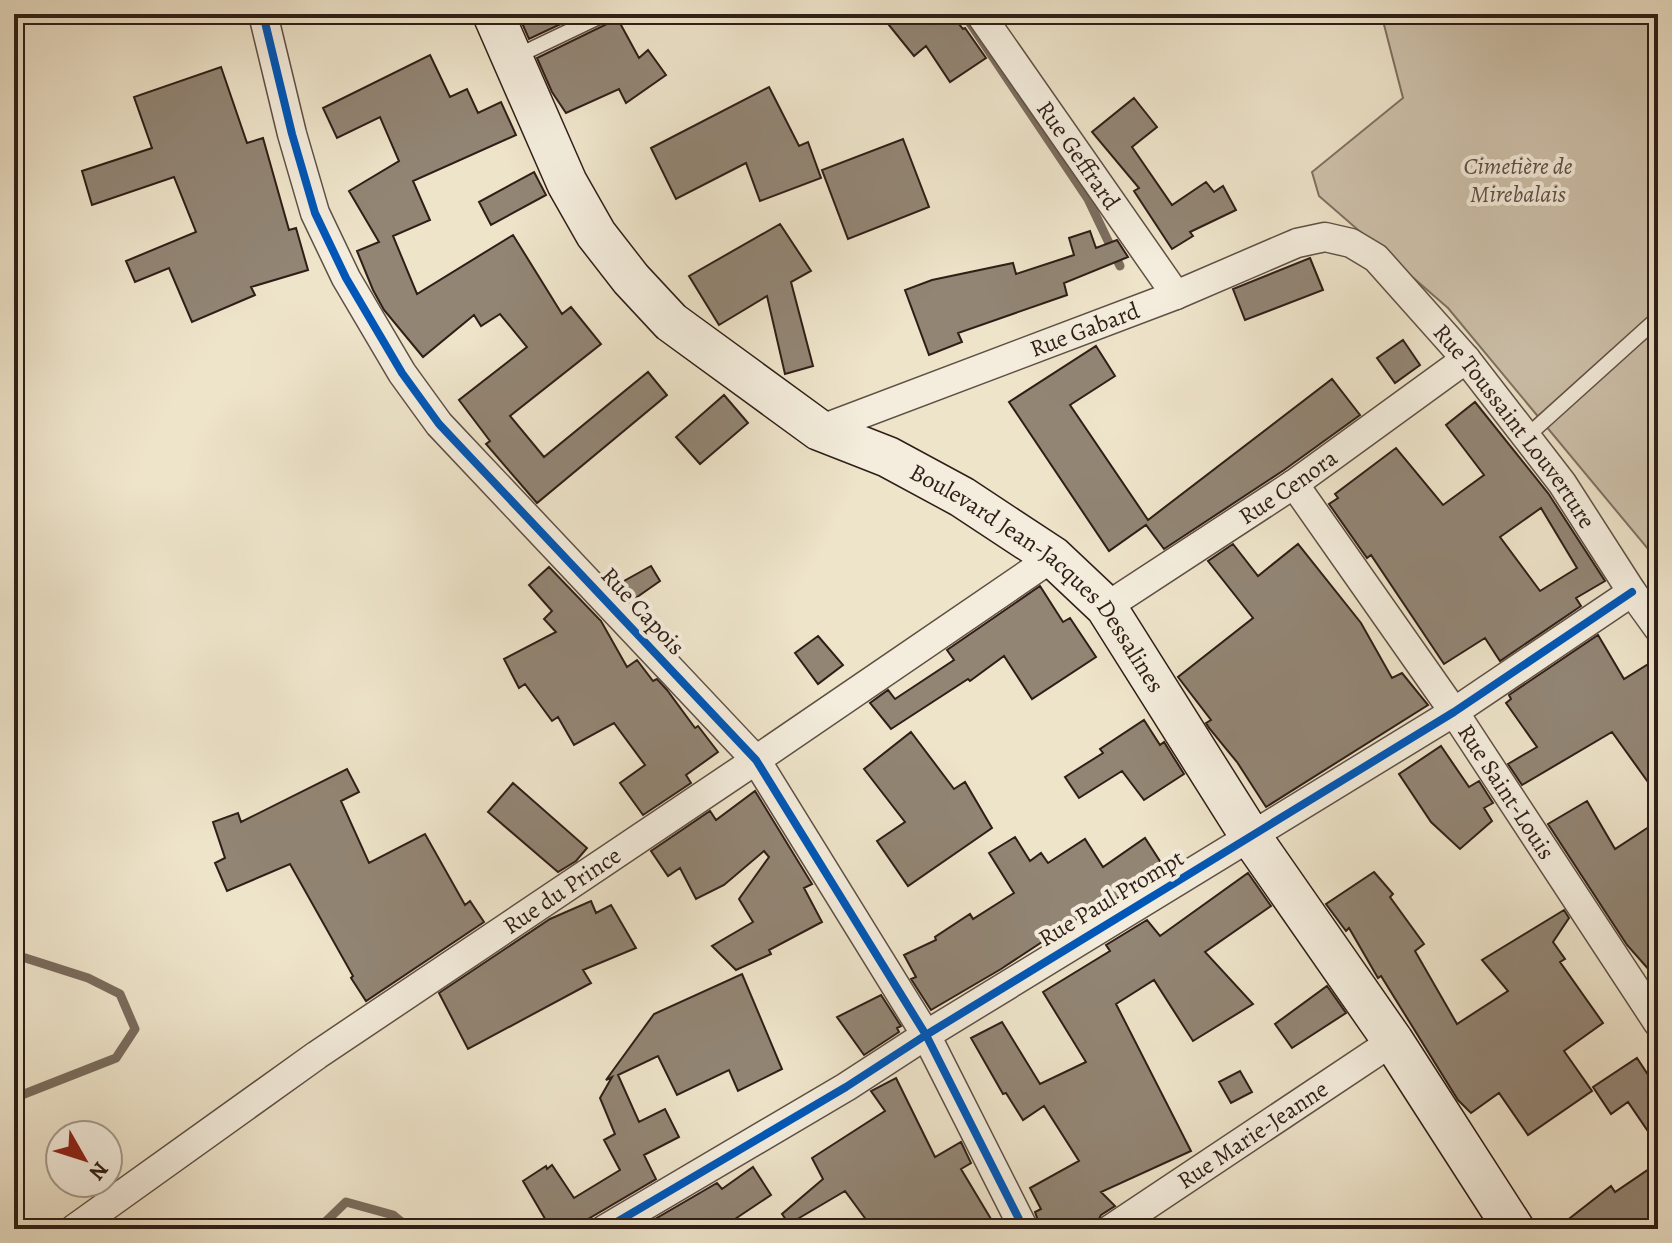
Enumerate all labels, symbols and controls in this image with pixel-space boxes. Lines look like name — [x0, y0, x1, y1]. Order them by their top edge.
street label: Rue Geffrard — [1029, 94, 1128, 216]
park label: Cimetière de Mirebalais — [1464, 150, 1573, 210]
street label: Rue Gabard — [1025, 294, 1144, 365]
street label: Rue Toussaint Louverture — [1426, 317, 1603, 535]
street label: Rue Cenora — [1232, 441, 1344, 532]
street label: Boulevard Jean-Jacques Dessalines — [904, 456, 1172, 699]
street label: Rue Capois — [594, 560, 692, 662]
street label: Rue Saint-Louis — [1450, 718, 1562, 866]
street label: Rue du Prince — [497, 839, 627, 942]
street label: Rue Paul Prompt — [1032, 842, 1190, 954]
street label: Rue Marie-Jeanne — [1171, 1073, 1334, 1197]
north arrow — [44, 1119, 124, 1199]
text: N — [82, 1155, 115, 1187]

